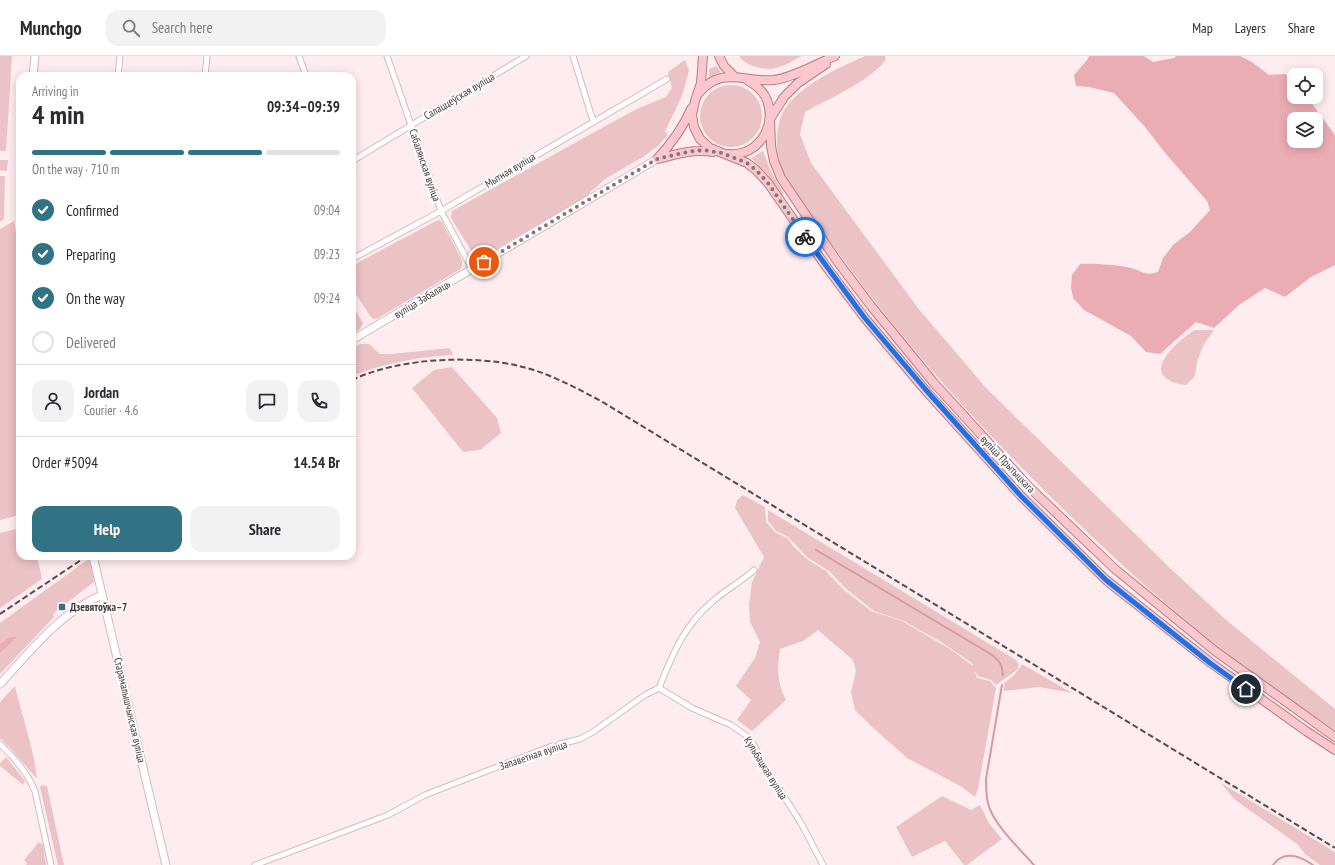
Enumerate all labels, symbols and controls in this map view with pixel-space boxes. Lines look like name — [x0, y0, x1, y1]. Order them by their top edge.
search box — [106, 10, 386, 46]
text: Munchgo — [20, 16, 82, 40]
icon: search — [120, 17, 142, 39]
text: Search here — [152, 18, 213, 37]
text: Map — [1192, 19, 1213, 37]
text: Layers — [1235, 19, 1266, 37]
text: Share — [1288, 19, 1315, 37]
map controls — [1287, 68, 1323, 148]
button: locate — [1287, 68, 1323, 104]
street label: Салаццеўская вуліца — [421, 69, 497, 123]
text: Arriving in — [32, 83, 79, 100]
text: 09:34–09:39 — [267, 97, 340, 116]
text: 4 min — [32, 98, 85, 131]
button: layers — [1287, 112, 1323, 148]
street label: Сабалянская вуліца — [406, 127, 444, 203]
street label: Мытная вуліца — [482, 149, 538, 191]
text: On the way · 710 m — [32, 161, 119, 178]
icon: check — [32, 199, 54, 221]
text: Confirmed — [66, 201, 119, 220]
text: 09:04 — [314, 202, 340, 219]
courier — [785, 217, 825, 257]
icon: bike — [794, 226, 816, 248]
icon: check — [32, 243, 54, 265]
text: Preparing — [66, 245, 116, 264]
pin — [467, 245, 501, 279]
text: 09:23 — [314, 246, 340, 263]
icon: bag — [473, 251, 495, 273]
street label: вуліца Забалаць — [391, 277, 453, 321]
icon: check — [32, 287, 54, 309]
text: On the way — [66, 289, 125, 308]
text: 09:24 — [314, 290, 340, 307]
text: Delivered — [66, 333, 116, 352]
button: person — [32, 380, 74, 422]
button: chat — [246, 380, 288, 422]
button: phone — [298, 380, 340, 422]
text: Jordan — [84, 383, 119, 402]
text: Courier · 4.6 — [84, 402, 138, 419]
street label: вуліца Прытыцкага — [978, 432, 1038, 496]
text: Order #5094 — [32, 453, 98, 472]
text: 14.54 Br — [293, 453, 340, 472]
button: Help — [32, 506, 182, 552]
button: Share — [190, 506, 340, 552]
place label: Дзевятоўка–7 — [70, 600, 127, 614]
marker: Дзевятоўка–7 — [57, 602, 67, 612]
street label: Старамалышчынская вуліца — [111, 656, 149, 764]
pin — [1229, 672, 1263, 706]
icon: home — [1235, 678, 1257, 700]
street label: Кульбацкая вуліца — [741, 734, 791, 802]
street label: Запаветная вуліца — [497, 737, 569, 773]

